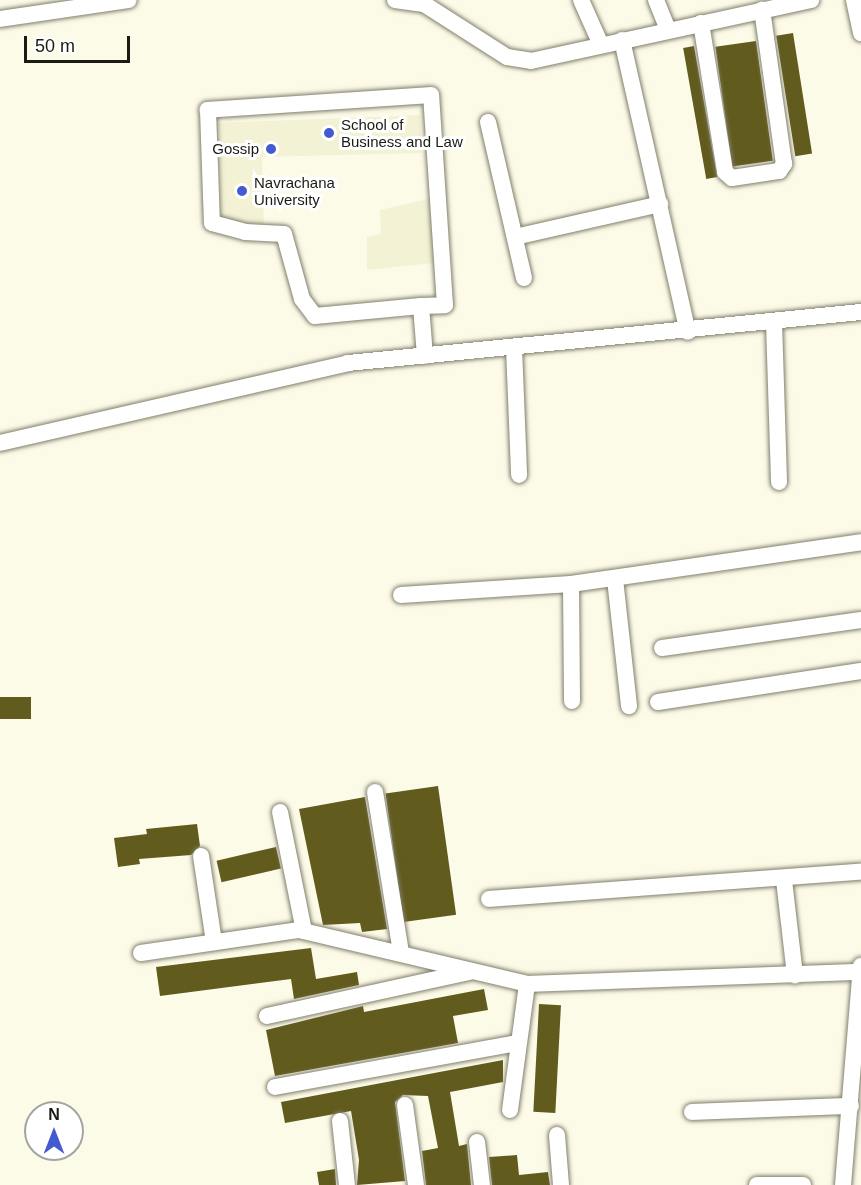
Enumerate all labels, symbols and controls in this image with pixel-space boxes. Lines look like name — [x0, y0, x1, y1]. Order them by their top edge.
scale bar — [27, 24, 134, 62]
text: 50 m — [35, 36, 75, 56]
place label: School of Business and Law — [341, 115, 463, 150]
marker: School of Business and Law — [322, 126, 336, 140]
place label: Gossip — [212, 140, 259, 158]
marker: Gossip — [264, 142, 278, 156]
place label: Navrachana University — [254, 173, 335, 208]
marker: Navrachana University — [235, 184, 249, 198]
north arrow — [24, 1101, 84, 1161]
text: N — [48, 1106, 60, 1123]

